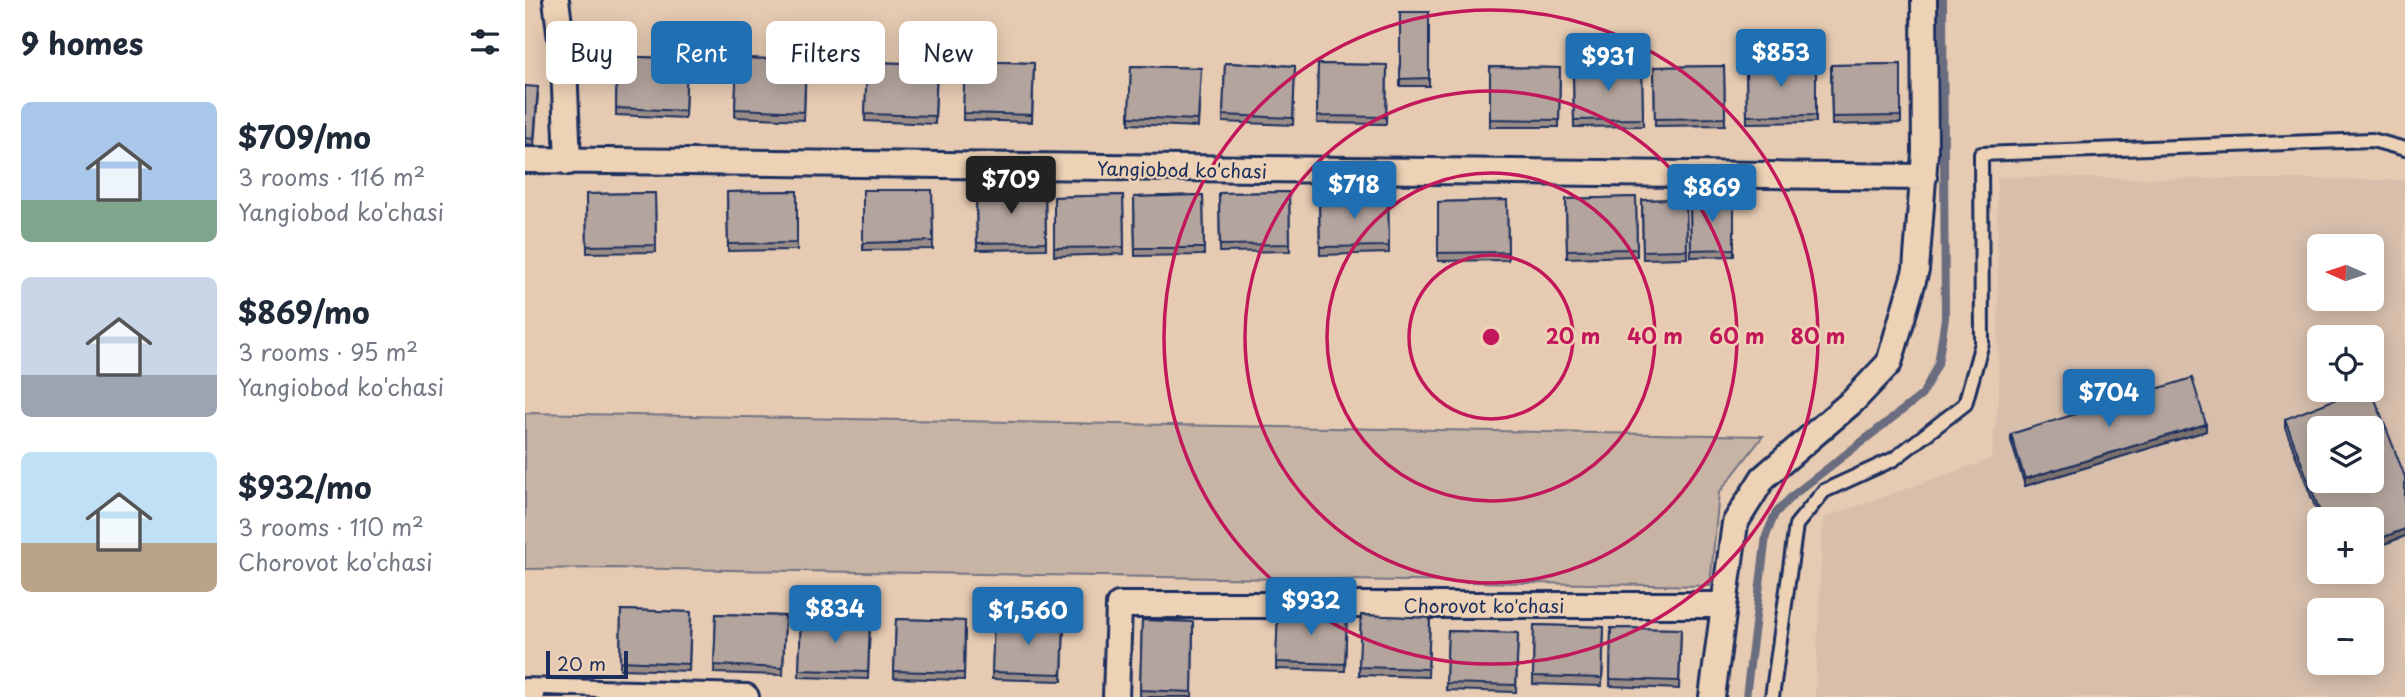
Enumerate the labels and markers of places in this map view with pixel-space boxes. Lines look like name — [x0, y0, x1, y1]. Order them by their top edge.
pin: $853 — [1740, 29, 1822, 89]
pin: $931 — [1567, 34, 1649, 93]
pin: $709 — [970, 156, 1052, 216]
pin: $718 — [1313, 162, 1395, 221]
pin: $869 — [1671, 164, 1753, 224]
centre of rings — [1479, 325, 1503, 349]
pin: $704 — [2068, 370, 2150, 429]
pin: $932 — [1270, 578, 1352, 637]
pin: $834 — [794, 586, 876, 645]
pin: $1,560 — [971, 588, 1085, 647]

